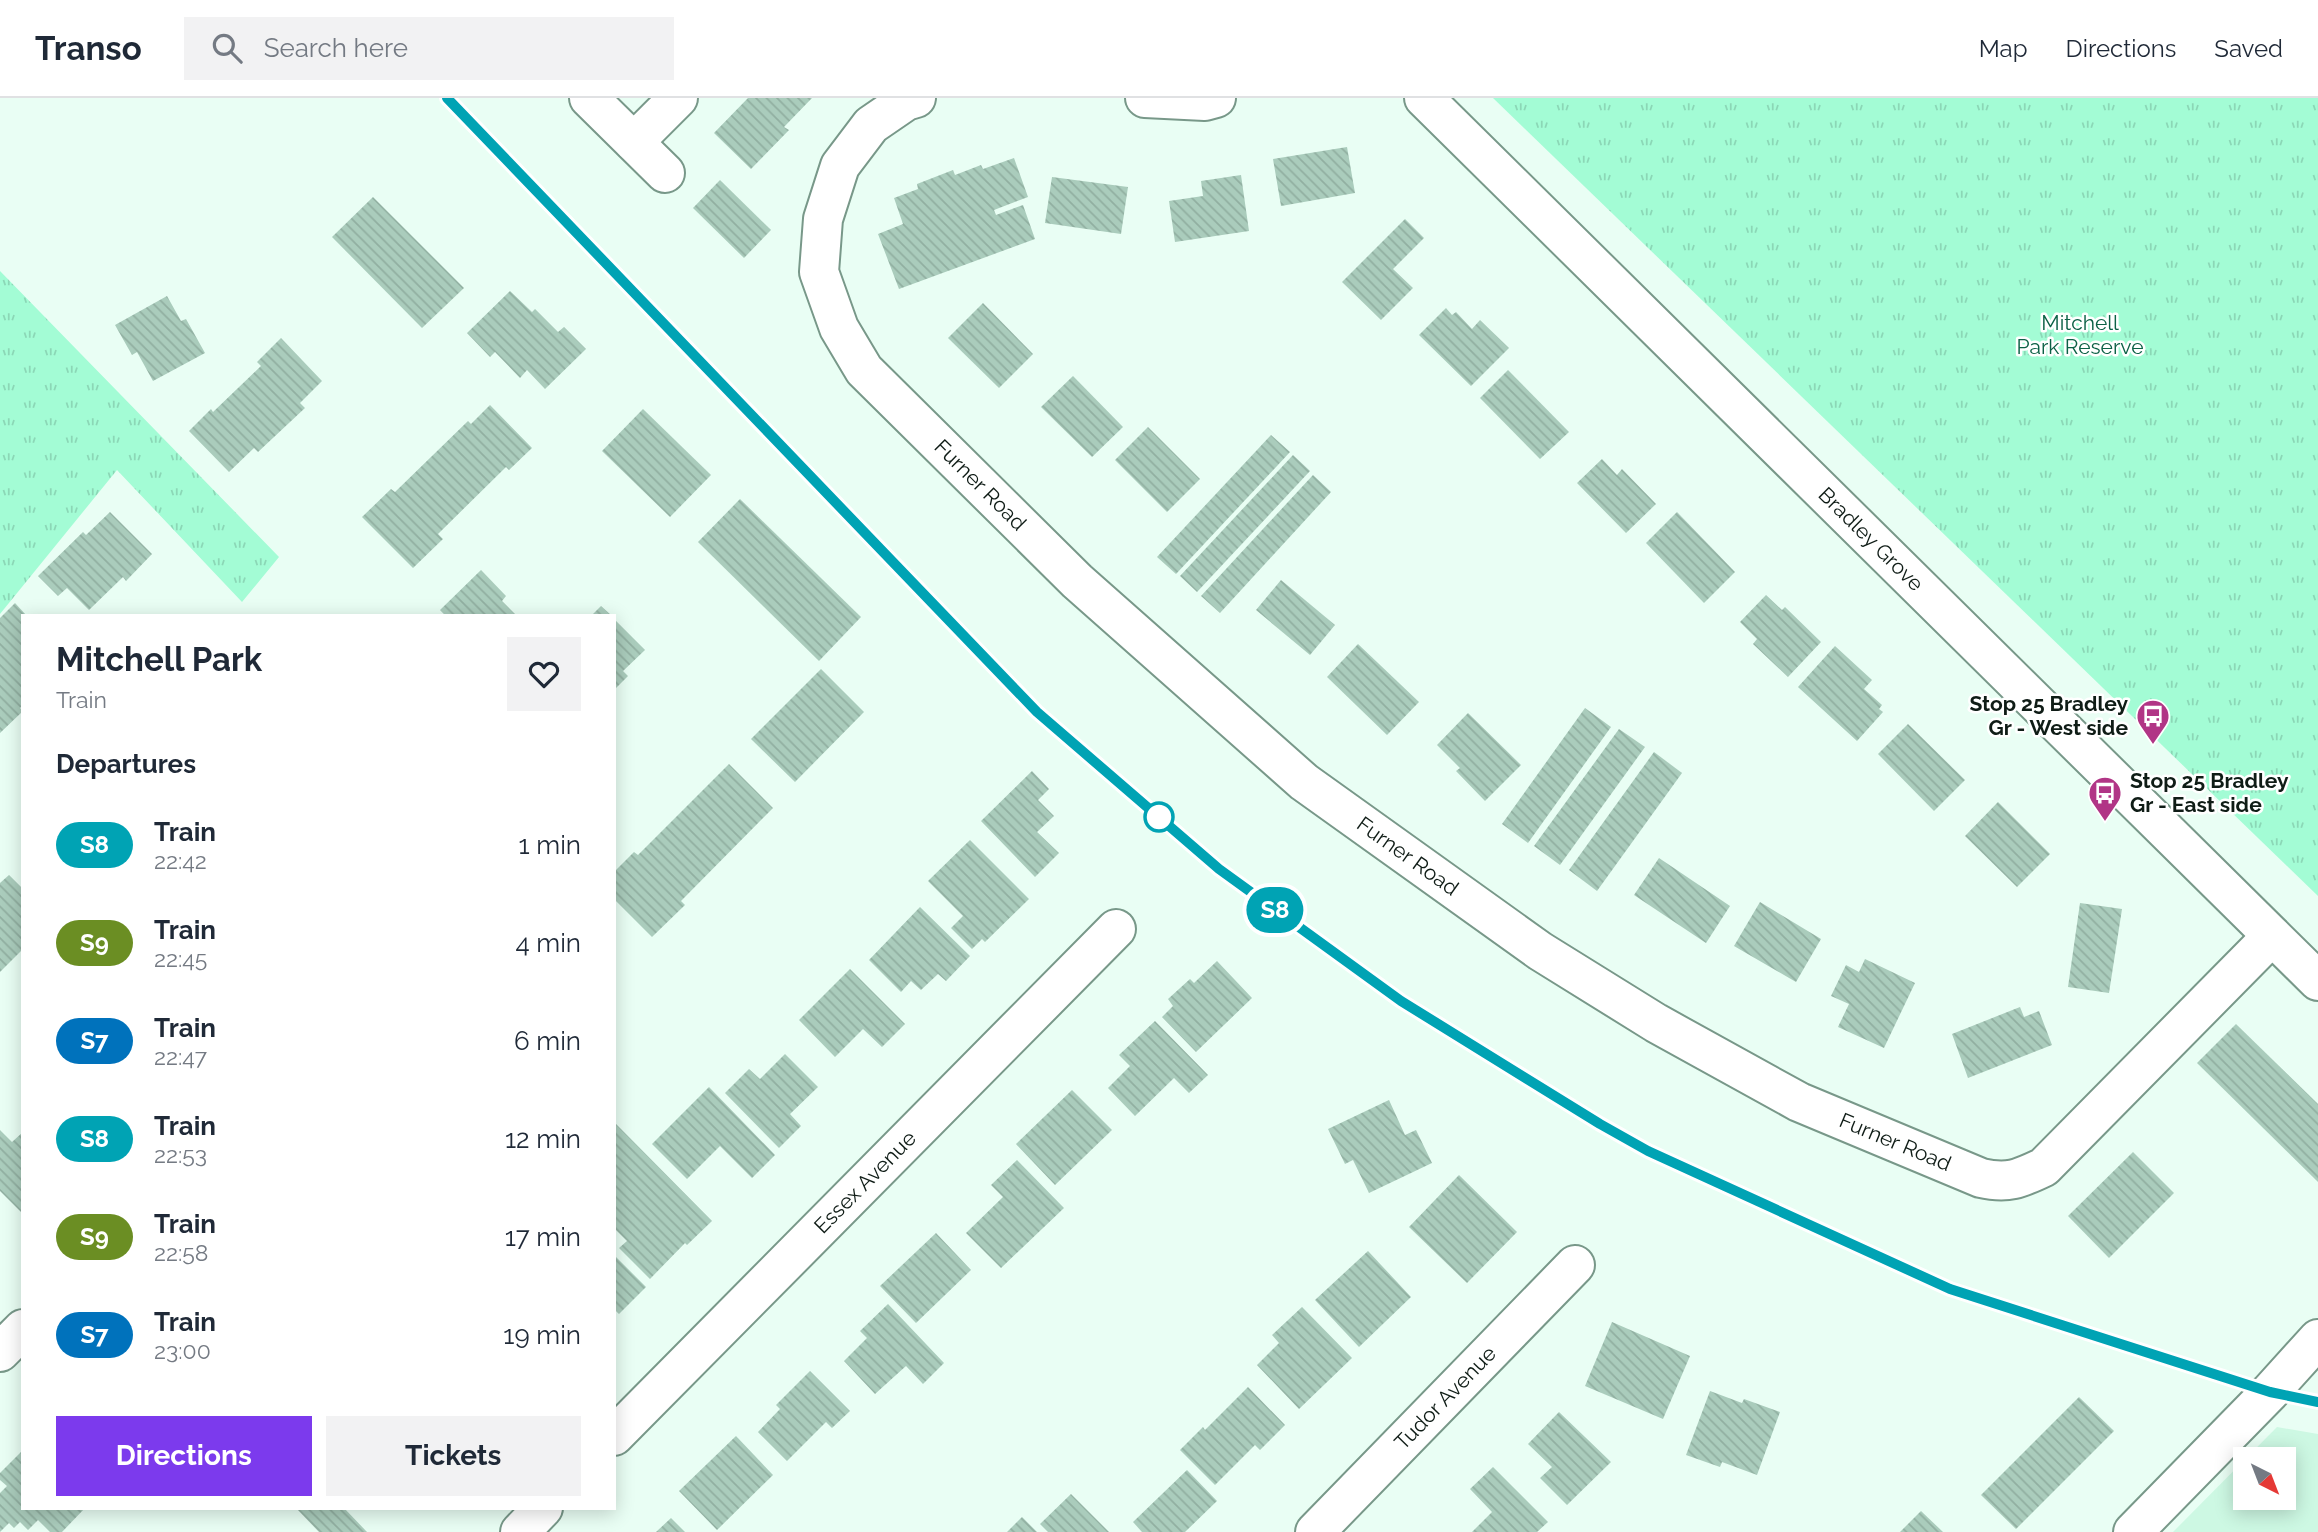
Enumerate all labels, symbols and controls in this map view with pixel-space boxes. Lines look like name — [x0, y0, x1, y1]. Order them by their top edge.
search box — [184, 17, 674, 80]
text: Transo — [35, 29, 142, 68]
icon: search — [208, 29, 246, 67]
text: Search here — [264, 33, 408, 63]
text: Map — [1979, 34, 2028, 63]
text: Directions — [2066, 34, 2176, 63]
text: Saved — [2214, 34, 2283, 63]
park label: Mitchell Park Reserve — [2017, 310, 2143, 359]
street label: Furner Road — [930, 434, 1032, 535]
street label: Bradley Grove — [1814, 482, 1929, 596]
button: heart — [507, 637, 581, 711]
text: Mitchell Park — [56, 640, 262, 679]
text: Train — [56, 686, 107, 713]
place label: Stop 25 Bradley Gr - West side — [1969, 691, 2128, 740]
bus stop icon: Stop 25 Bradley Gr - West side — [2134, 697, 2172, 746]
text: Departures — [56, 749, 196, 779]
place label: Stop 25 Bradley Gr - East side — [2130, 768, 2289, 817]
bus stop icon: Stop 25 Bradley Gr - East side — [2086, 774, 2124, 823]
unlabelled marker — [1144, 802, 1174, 832]
street label: Furner Road — [1352, 811, 1464, 901]
text: Train — [154, 817, 216, 847]
text: S8 — [80, 830, 109, 859]
text: 1 min — [519, 830, 581, 860]
text: 22:42 — [154, 847, 207, 874]
line badge: S8 — [1244, 887, 1306, 933]
text: S8 — [1260, 895, 1290, 924]
text: Train — [154, 915, 216, 945]
text: S9 — [80, 928, 109, 957]
text: 4 min — [515, 928, 581, 958]
text: 22:45 — [154, 945, 207, 972]
text: Train — [154, 1013, 216, 1043]
text: S7 — [80, 1026, 109, 1055]
text: 6 min — [514, 1026, 581, 1056]
text: 22:47 — [154, 1043, 207, 1070]
street label: Furner Road — [1836, 1107, 1955, 1176]
text: Train — [154, 1111, 216, 1141]
text: S8 — [80, 1124, 109, 1153]
text: 12 min — [505, 1124, 581, 1154]
street label: Essex Avenue — [809, 1126, 921, 1238]
text: 22:53 — [154, 1141, 207, 1168]
text: Train — [154, 1209, 216, 1239]
text: S9 — [80, 1222, 109, 1251]
text: 17 min — [505, 1222, 581, 1252]
text: 22:58 — [154, 1239, 208, 1266]
text: Train — [154, 1307, 216, 1337]
text: S7 — [80, 1320, 109, 1349]
text: 19 min — [503, 1320, 581, 1350]
text: 23:00 — [154, 1337, 211, 1364]
street label: Tudor Avenue — [1389, 1341, 1501, 1455]
button: Directions — [56, 1416, 312, 1496]
button: Tickets — [326, 1416, 581, 1496]
north arrow — [2233, 1447, 2296, 1510]
map controls — [2233, 1447, 2296, 1510]

